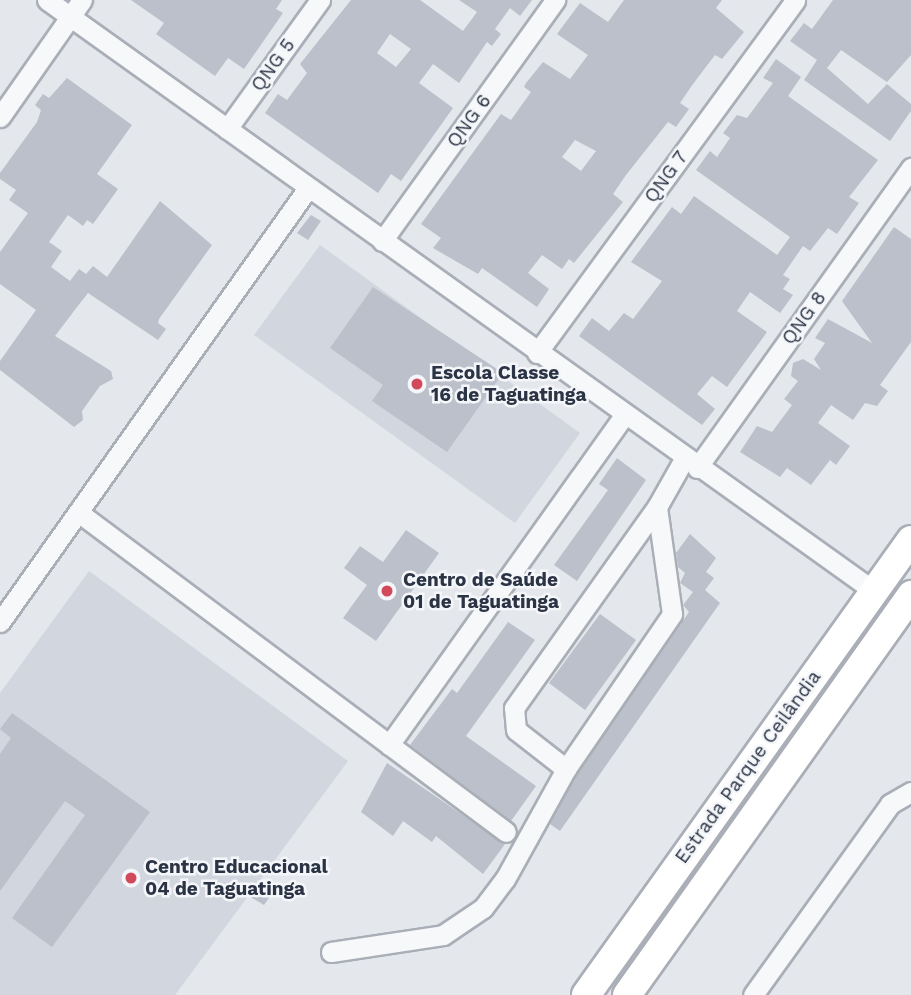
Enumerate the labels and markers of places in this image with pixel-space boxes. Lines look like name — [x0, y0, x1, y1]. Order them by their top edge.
place label: Escola Classe 16 de Taguatinga — [431, 362, 587, 406]
marker: Escola Classe 16 de Taguatinga — [409, 376, 425, 392]
place label: Centro de Saúde 01 de Taguatinga — [403, 569, 559, 613]
marker: Centro de Saúde 01 de Taguatinga — [377, 581, 397, 601]
place label: Centro Educacional 04 de Taguatinga — [145, 856, 328, 900]
marker: Centro Educacional 04 de Taguatinga — [123, 870, 139, 886]

